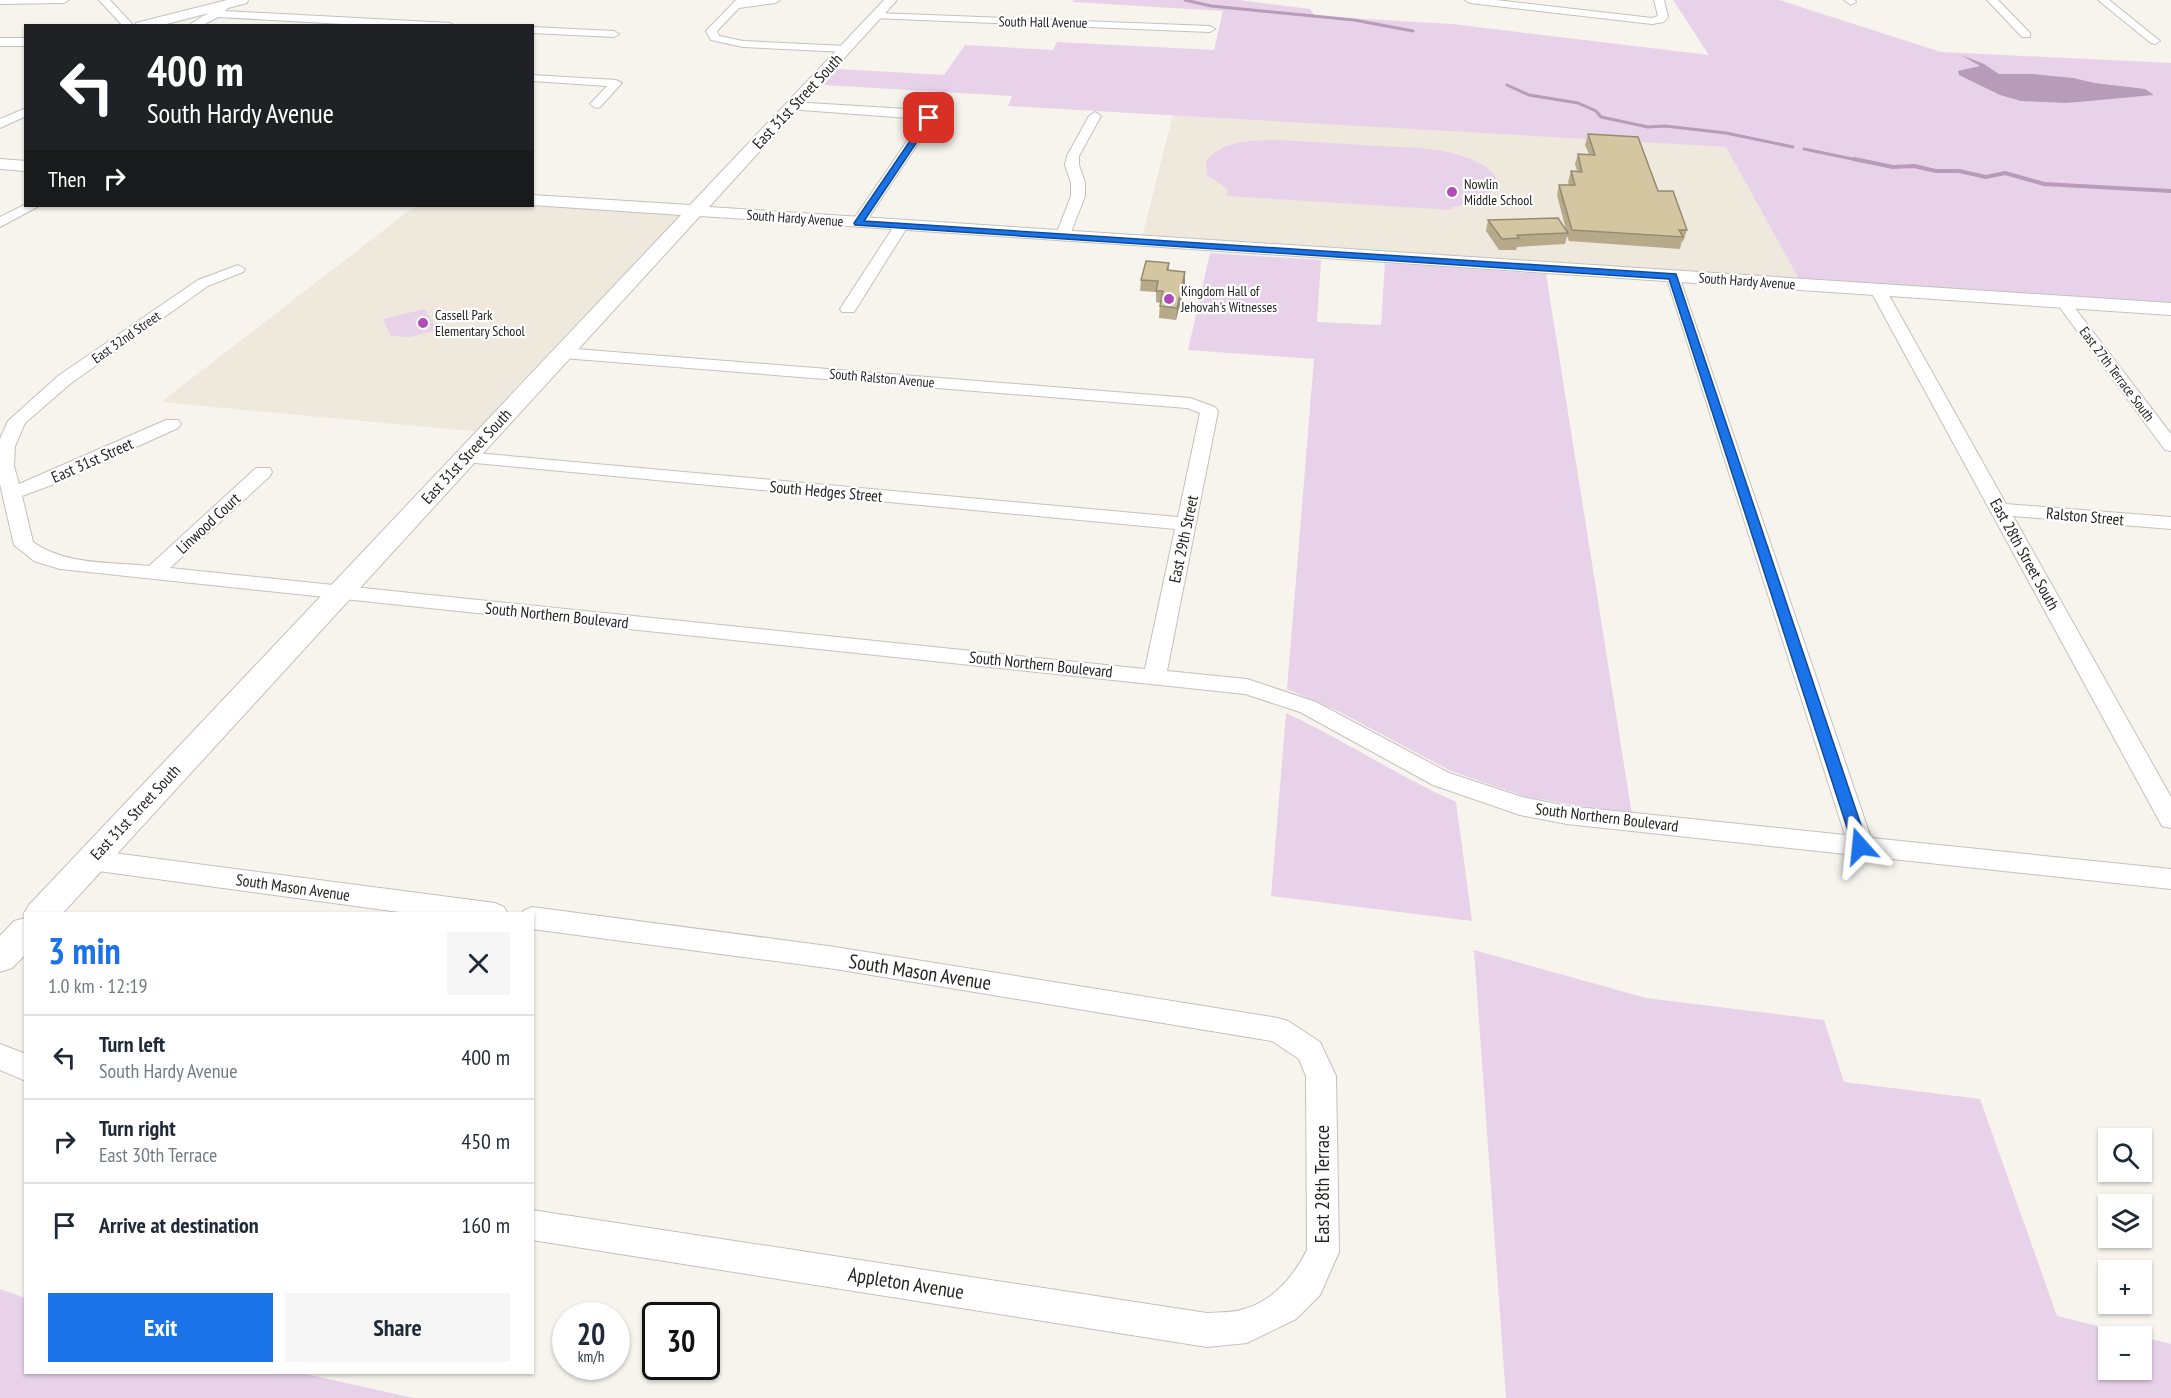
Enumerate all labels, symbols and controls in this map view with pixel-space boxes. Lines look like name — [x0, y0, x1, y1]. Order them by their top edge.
street label: South Hall Avenue — [998, 12, 1088, 32]
text: 400 m — [147, 43, 244, 98]
icon: left — [48, 48, 126, 126]
street label: East 31st Street South — [748, 49, 846, 153]
pin — [903, 92, 954, 143]
text: South Hardy Avenue — [147, 96, 334, 130]
icon: arrive — [912, 101, 945, 134]
icon: right — [98, 162, 131, 195]
text: Then — [48, 165, 86, 193]
place label: Nowlin Middle School — [1464, 175, 1533, 209]
marker: Nowlin Middle School — [1445, 185, 1459, 199]
street label: South Hardy Avenue — [746, 206, 844, 230]
street label: South Hardy Avenue — [1698, 269, 1796, 293]
place label: Kingdom Hall of Jehovah's Witnesses — [1180, 282, 1277, 316]
marker: Kingdom Hall of Jehovah's Witnesses — [1162, 292, 1176, 306]
place label: Cassell Park Elementary School — [435, 306, 525, 340]
street label: East 32nd Street — [88, 307, 164, 367]
marker: Cassell Park Elementary School — [416, 316, 430, 330]
street label: East 27th Terrace South — [2076, 323, 2158, 425]
street label: South Ralston Avenue — [829, 364, 935, 392]
street label: East 31st Street South — [417, 404, 515, 508]
street label: East 31st Street — [48, 433, 136, 487]
street label: South Hedges Street — [769, 476, 884, 506]
street label: Linwood Court — [172, 488, 245, 558]
street label: East 29th Street — [1164, 493, 1202, 585]
street label: East 28th Street South — [1986, 495, 2064, 613]
street label: Ralston Street — [2045, 503, 2125, 529]
street label: South Northern Boulevard — [484, 598, 630, 632]
street label: South Northern Boulevard — [968, 647, 1114, 681]
street label: East 31st Street South — [86, 760, 184, 864]
street label: South Northern Boulevard — [1534, 798, 1680, 836]
position arrow — [1828, 814, 1892, 878]
street label: South Mason Avenue — [235, 869, 351, 905]
text: 3 min — [48, 927, 121, 974]
button: close — [447, 932, 510, 995]
street label: South Mason Avenue — [847, 948, 993, 996]
text: 1.0 km · 12:19 — [48, 973, 147, 999]
text: Turn left — [99, 1030, 165, 1058]
icon: left — [48, 1041, 81, 1074]
text: 400 m — [461, 1043, 510, 1071]
text: South Hardy Avenue — [99, 1058, 238, 1084]
text: Turn right — [99, 1114, 176, 1142]
icon: right — [48, 1125, 81, 1158]
street label: East 28th Terrace — [1309, 1125, 1335, 1243]
text: 450 m — [461, 1127, 510, 1155]
map controls — [2098, 1128, 2152, 1380]
button: search — [2098, 1128, 2152, 1182]
text: East 30th Terrace — [99, 1142, 217, 1168]
button: layers — [2098, 1194, 2152, 1248]
icon: arrive — [48, 1209, 81, 1242]
text: Arrive at destination — [99, 1211, 259, 1239]
text: 160 m — [461, 1211, 510, 1239]
button: + — [2098, 1260, 2152, 1314]
street label: Appleton Avenue — [846, 1261, 966, 1305]
button: Exit — [48, 1293, 273, 1362]
button: Share — [285, 1293, 510, 1362]
speed limit sign: 30 — [642, 1302, 720, 1380]
text: 20 — [577, 1314, 605, 1353]
button: − — [2098, 1326, 2152, 1380]
text: km/h — [578, 1347, 604, 1366]

